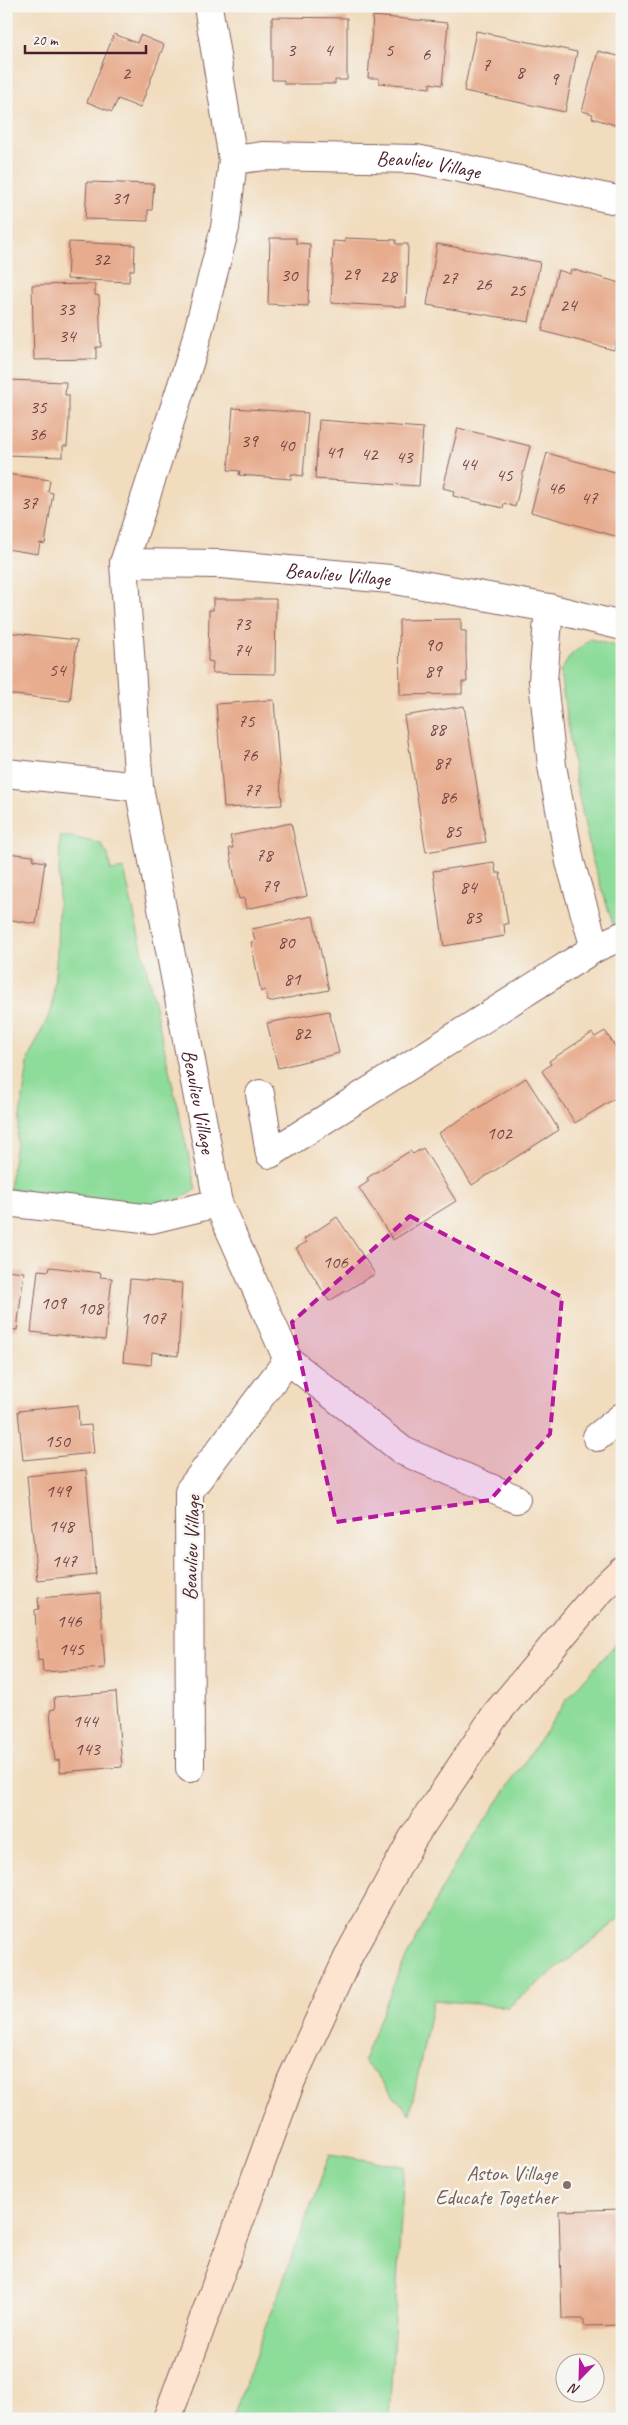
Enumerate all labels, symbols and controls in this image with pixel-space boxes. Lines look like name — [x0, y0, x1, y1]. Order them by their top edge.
scale bar — [25, 22, 146, 54]
text: 20 m — [32, 31, 59, 50]
house number: 3 — [287, 38, 297, 62]
house number: 4 — [324, 38, 335, 62]
house number: 5 — [385, 38, 395, 62]
house number: 6 — [422, 42, 432, 66]
house number: 7 — [482, 53, 492, 77]
house number: 8 — [516, 60, 527, 84]
house number: 2 — [122, 61, 132, 85]
house number: 9 — [550, 67, 560, 91]
street label: Beaulieu Village — [376, 145, 484, 185]
house number: 31 — [111, 186, 130, 210]
house number: 32 — [92, 247, 111, 271]
house number: 29 — [342, 262, 361, 286]
house number: 30 — [280, 263, 299, 287]
house number: 28 — [379, 264, 399, 288]
house number: 27 — [440, 266, 459, 290]
house number: 26 — [474, 272, 493, 296]
house number: 25 — [508, 278, 527, 302]
house number: 24 — [559, 293, 579, 317]
house number: 33 — [57, 297, 76, 321]
house number: 34 — [58, 324, 78, 348]
house number: 35 — [29, 395, 48, 419]
house number: 36 — [28, 422, 47, 446]
house number: 39 — [240, 429, 259, 453]
house number: 40 — [277, 433, 296, 457]
house number: 41 — [325, 440, 344, 464]
house number: 42 — [360, 442, 379, 466]
house number: 43 — [395, 445, 414, 469]
house number: 44 — [459, 452, 479, 476]
house number: 45 — [495, 463, 514, 487]
house number: 46 — [547, 476, 566, 500]
house number: 47 — [580, 486, 599, 510]
house number: 37 — [20, 491, 39, 515]
street label: Beaulieu Village — [284, 557, 392, 592]
house number: 73 — [233, 612, 252, 636]
house number: 90 — [424, 633, 443, 657]
house number: 74 — [233, 638, 253, 662]
house number: 54 — [48, 658, 68, 682]
house number: 89 — [424, 659, 443, 683]
house number: 75 — [237, 709, 256, 733]
house number: 88 — [428, 717, 448, 741]
house number: 76 — [240, 743, 259, 767]
house number: 87 — [433, 751, 452, 775]
house number: 77 — [243, 778, 262, 802]
house number: 86 — [439, 785, 458, 809]
house number: 85 — [444, 819, 463, 843]
house number: 78 — [255, 843, 275, 867]
house number: 79 — [261, 874, 280, 898]
house number: 84 — [459, 875, 479, 899]
house number: 83 — [464, 905, 483, 929]
house number: 80 — [277, 930, 296, 954]
house number: 81 — [283, 967, 302, 991]
house number: 82 — [293, 1021, 312, 1045]
street label: Beaulieu Village — [176, 1047, 222, 1157]
house number: 102 — [486, 1121, 513, 1145]
house number: 106 — [322, 1250, 349, 1274]
house number: 109 — [40, 1291, 67, 1315]
house number: 108 — [77, 1296, 105, 1320]
house number: 107 — [140, 1306, 167, 1330]
house number: 150 — [44, 1429, 71, 1453]
house number: 149 — [45, 1479, 72, 1503]
street label: Beaulieu Village — [176, 1494, 206, 1601]
house number: 148 — [48, 1514, 76, 1538]
house number: 147 — [51, 1549, 78, 1573]
house number: 146 — [56, 1609, 83, 1633]
house number: 145 — [58, 1637, 85, 1661]
house number: 144 — [72, 1709, 100, 1733]
house number: 143 — [74, 1737, 101, 1761]
place label: Aston Village Educate Together — [435, 2160, 559, 2210]
marker: Aston Village Educate Together — [561, 2179, 573, 2191]
north arrow — [556, 2352, 606, 2402]
text: N — [566, 2379, 582, 2399]

